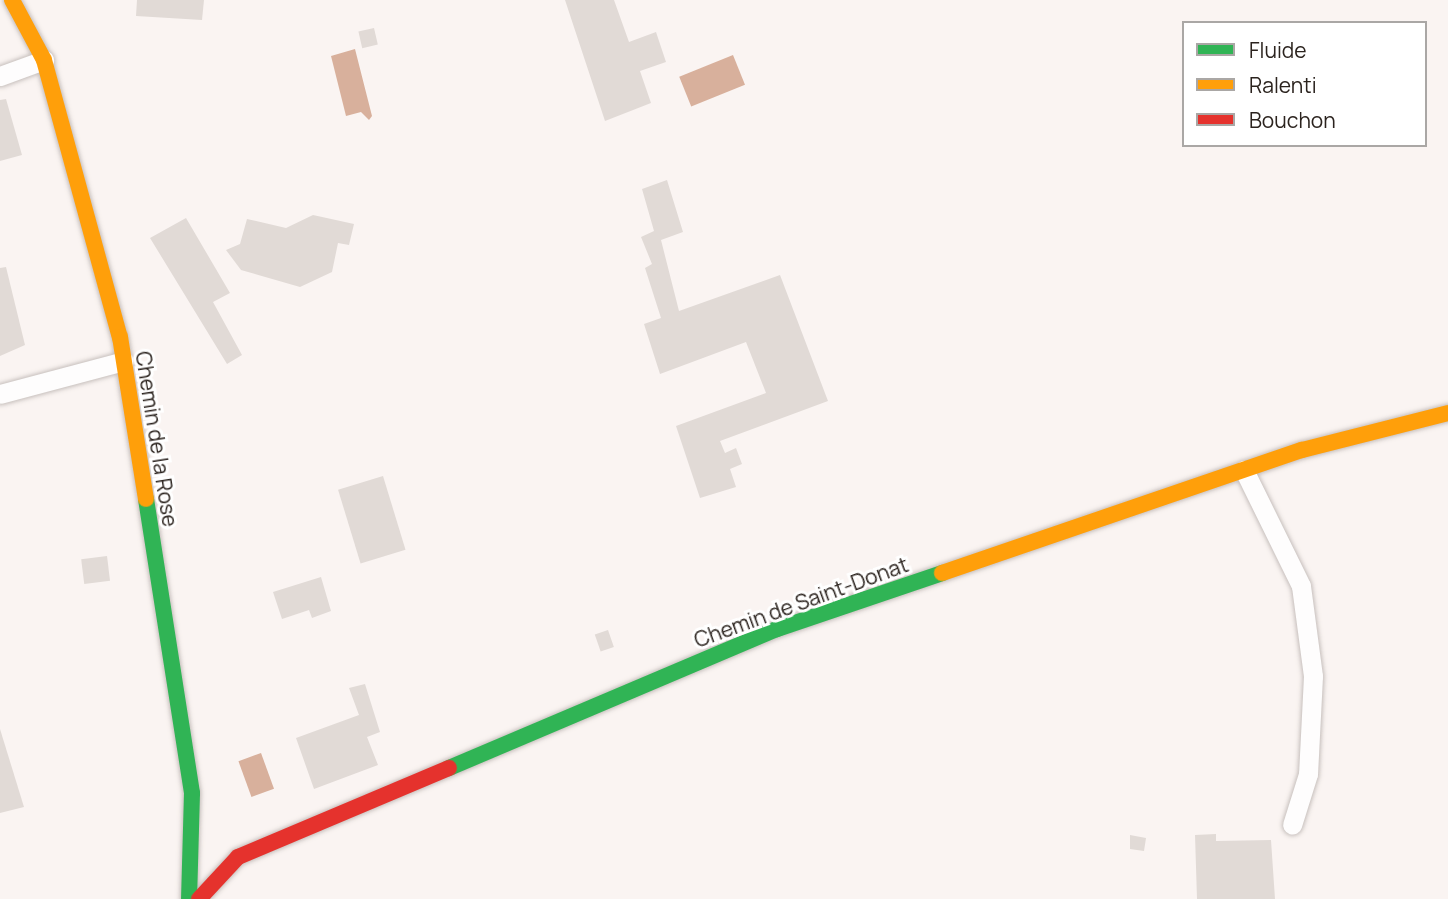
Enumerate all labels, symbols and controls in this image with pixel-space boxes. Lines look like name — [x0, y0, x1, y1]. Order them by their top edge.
legend — [1182, 21, 1427, 147]
text: Fluide — [1249, 36, 1307, 64]
text: Ralenti — [1249, 71, 1317, 99]
text: Bouchon — [1249, 106, 1336, 134]
street label: Chemin de la Rose — [131, 349, 183, 529]
street label: Chemin de Saint-Donat — [690, 552, 912, 652]

